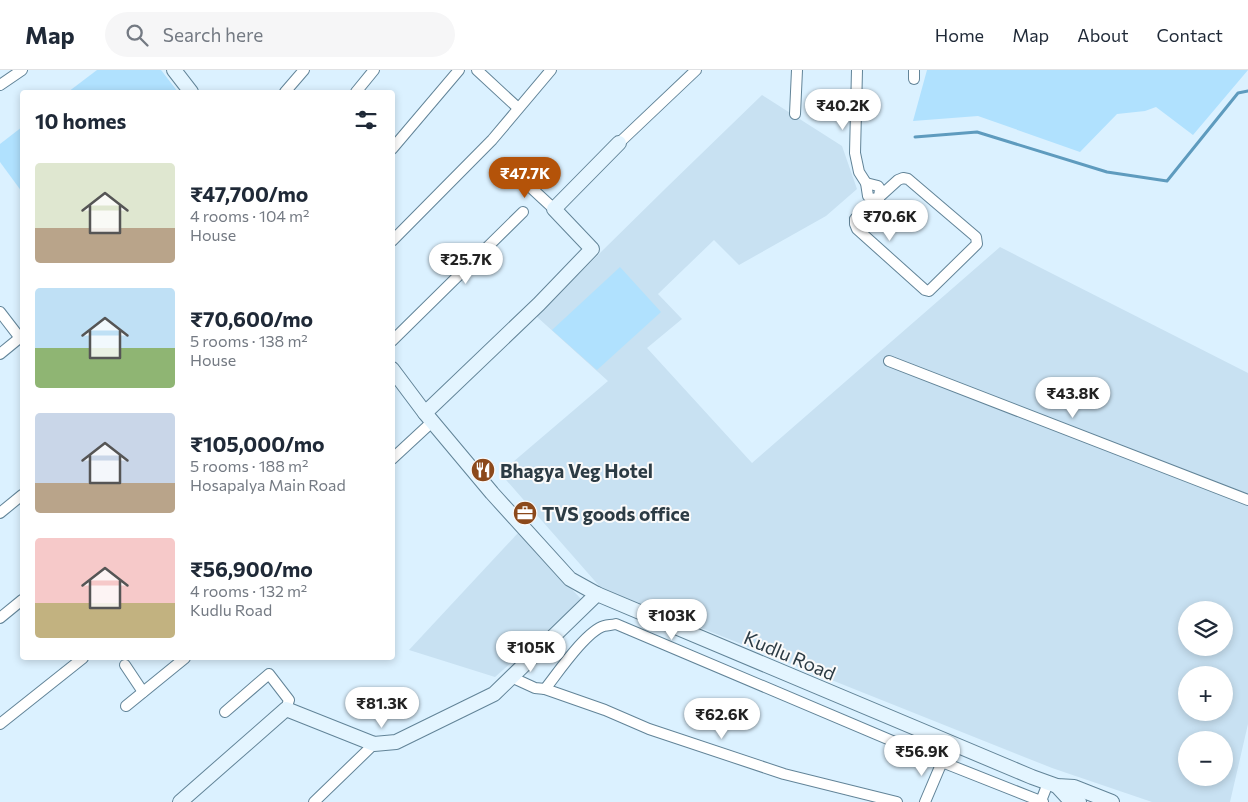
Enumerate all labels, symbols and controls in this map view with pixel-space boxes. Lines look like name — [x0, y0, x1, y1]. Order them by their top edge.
search box — [105, 12, 455, 57]
text: Map — [25, 20, 75, 49]
icon: search — [123, 21, 151, 49]
text: Search here — [163, 23, 263, 46]
text: Home — [935, 24, 984, 46]
text: Map — [1012, 24, 1049, 46]
text: About — [1077, 24, 1129, 46]
text: Contact — [1157, 24, 1223, 46]
pin: ₹40.2K — [802, 88, 884, 131]
text: ₹40.2K — [816, 95, 870, 114]
icon: filters — [352, 106, 380, 134]
text: 10 homes — [35, 108, 126, 133]
pin: ₹47.7K — [484, 156, 566, 199]
text: ₹47.7K — [500, 163, 550, 182]
text: ₹47,700/mo — [190, 181, 308, 206]
icon: home — [75, 183, 135, 243]
pin: ₹70.6K — [849, 200, 931, 242]
text: 4 rooms · 104 m² — [190, 206, 309, 225]
text: ₹70.6K — [863, 206, 917, 225]
text: House — [190, 225, 236, 244]
pin: ₹25.7K — [425, 242, 507, 285]
text: ₹25.7K — [440, 249, 492, 268]
text: ₹70,600/mo — [190, 306, 313, 331]
icon: home — [75, 308, 135, 368]
text: 5 rooms · 138 m² — [190, 331, 308, 350]
text: House — [190, 350, 236, 369]
pin: ₹43.8K — [1032, 376, 1114, 419]
text: ₹43.8K — [1046, 383, 1100, 402]
text: ₹105,000/mo — [190, 431, 325, 456]
icon: home — [75, 433, 135, 493]
text: 5 rooms · 188 m² — [190, 456, 308, 475]
restaurant icon: Bhagya Veg Hotel — [470, 457, 496, 483]
place label: Bhagya Veg Hotel — [500, 459, 653, 482]
text: Hosapalya Main Road — [190, 475, 346, 494]
office icon: TVS goods office — [512, 500, 538, 526]
place label: TVS goods office — [542, 502, 690, 525]
text: ₹56,900/mo — [190, 556, 313, 581]
icon: home — [75, 558, 135, 618]
text: 4 rooms · 132 m² — [190, 581, 307, 600]
pin: ₹103K — [637, 598, 707, 641]
text: Kudlu Road — [190, 600, 272, 619]
map controls — [1178, 601, 1233, 786]
button: layers — [1178, 601, 1233, 656]
text: ₹103K — [648, 605, 696, 624]
street label: Kudlu Road — [741, 625, 839, 685]
pin: ₹105K — [496, 630, 566, 673]
text: ₹105K — [507, 637, 555, 656]
button: + — [1178, 666, 1233, 721]
pin: ₹81.3K — [341, 686, 423, 729]
text: ₹81.3K — [356, 693, 408, 712]
pin: ₹62.6K — [681, 698, 763, 740]
text: ₹62.6K — [695, 704, 749, 723]
button: − — [1178, 731, 1233, 786]
pin: ₹56.9K — [881, 734, 963, 777]
text: ₹56.9K — [895, 741, 949, 760]

